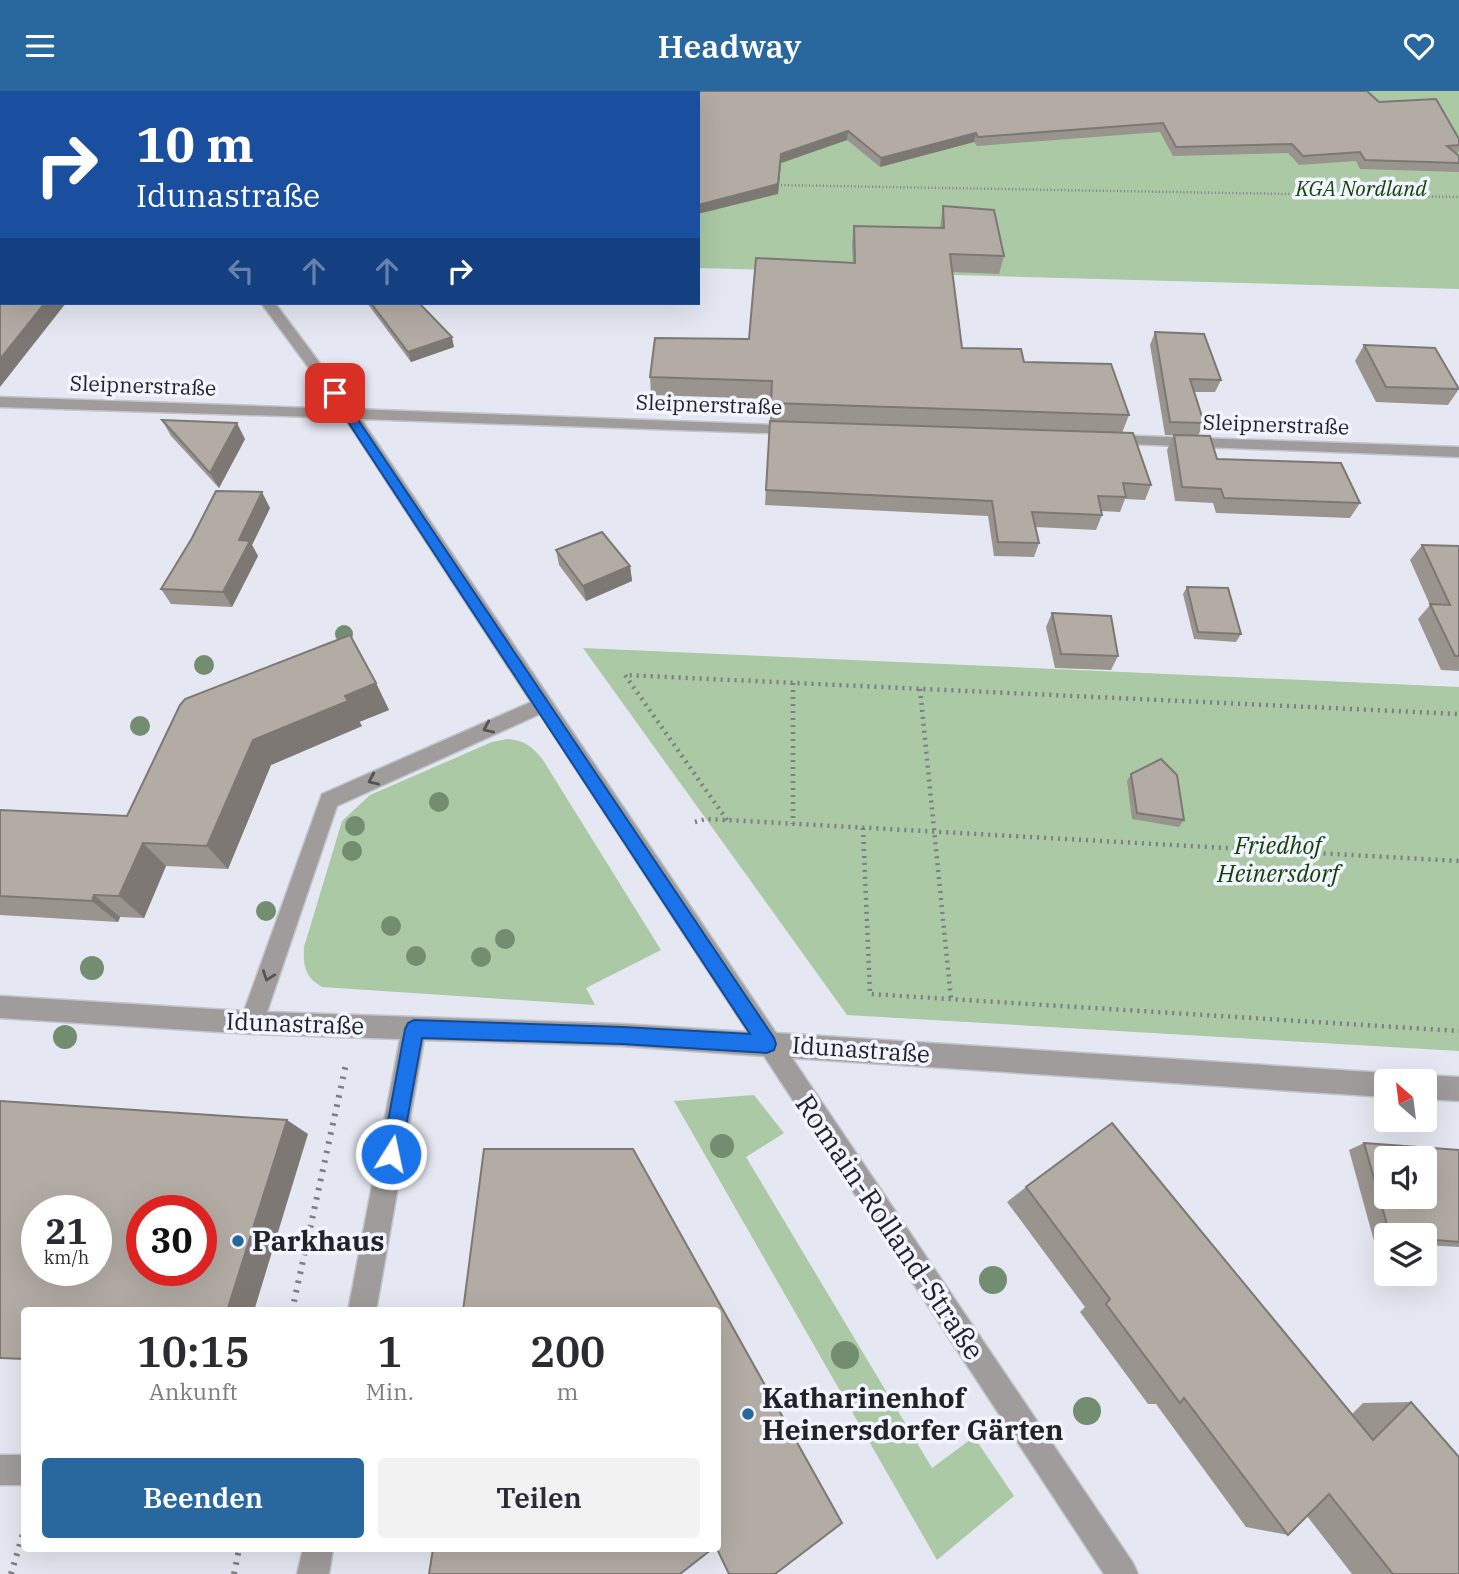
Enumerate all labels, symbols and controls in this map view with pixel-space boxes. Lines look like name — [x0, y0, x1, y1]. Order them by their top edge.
text: Headway — [658, 25, 801, 67]
icon: menu — [21, 27, 59, 65]
icon: heart — [1400, 27, 1438, 65]
text: 10 m — [136, 112, 254, 175]
icon: right — [21, 119, 112, 210]
text: Idunastraße — [136, 174, 320, 216]
park label: KGA Nordland — [1294, 174, 1427, 202]
icon: left — [222, 252, 260, 290]
icon: ahead — [295, 252, 333, 290]
icon: ahead — [368, 252, 406, 290]
icon: right — [441, 252, 479, 290]
pin — [305, 363, 365, 423]
street label: Sleipnerstraße — [69, 368, 217, 402]
icon: arrive — [316, 374, 354, 412]
street label: Sleipnerstraße — [635, 387, 783, 421]
street label: Sleipnerstraße — [1202, 407, 1350, 441]
one-way arrow — [483, 720, 495, 734]
one-way arrow — [368, 772, 380, 786]
park label: Friedhof Heinersdorf — [1216, 829, 1343, 889]
one-way arrow — [262, 969, 276, 981]
street label: Idunastraße — [225, 1005, 365, 1041]
street label: Idunastraße — [791, 1028, 931, 1070]
north arrow — [1374, 1069, 1437, 1132]
map controls — [1374, 1069, 1437, 1286]
street label: Romain-Rolland-Straße — [788, 1087, 993, 1367]
position arrow — [354, 1117, 428, 1191]
button: sound — [1374, 1146, 1437, 1209]
speed limit sign: 30 — [126, 1195, 217, 1286]
text: 21 — [45, 1208, 88, 1254]
place label: Parkhaus — [252, 1222, 384, 1259]
button: layers — [1374, 1223, 1437, 1286]
marker: Parkhaus — [230, 1233, 246, 1249]
text: km/h — [44, 1246, 89, 1269]
text: 10:15 — [137, 1324, 250, 1379]
text: 1 — [377, 1324, 402, 1379]
text: 200 — [530, 1324, 605, 1379]
text: Ankunft — [149, 1376, 238, 1406]
text: Min. — [366, 1376, 414, 1406]
text: m — [557, 1376, 578, 1406]
place label: Katharinenhof Heinersdorfer Gärten — [762, 1379, 1064, 1448]
marker: Katharinenhof Heinersdorfer Gärten — [740, 1406, 756, 1422]
button: Beenden — [42, 1458, 364, 1538]
button: Teilen — [378, 1458, 700, 1538]

